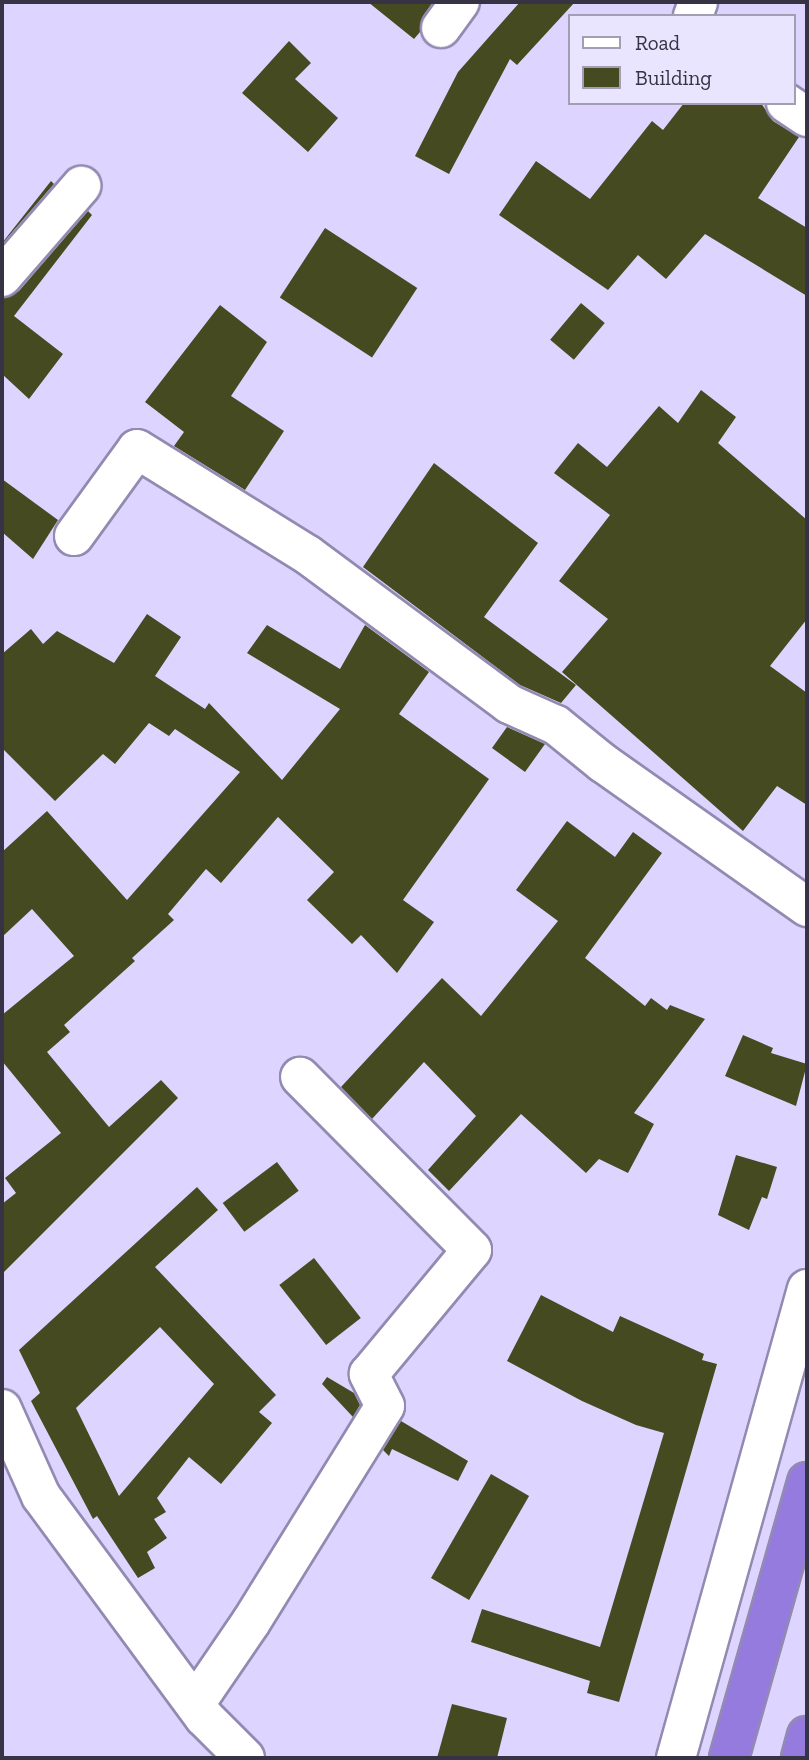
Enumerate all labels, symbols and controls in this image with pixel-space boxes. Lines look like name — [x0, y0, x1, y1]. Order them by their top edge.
legend — [568, 14, 795, 105]
text: Road — [635, 30, 680, 55]
text: Building — [635, 65, 712, 90]

